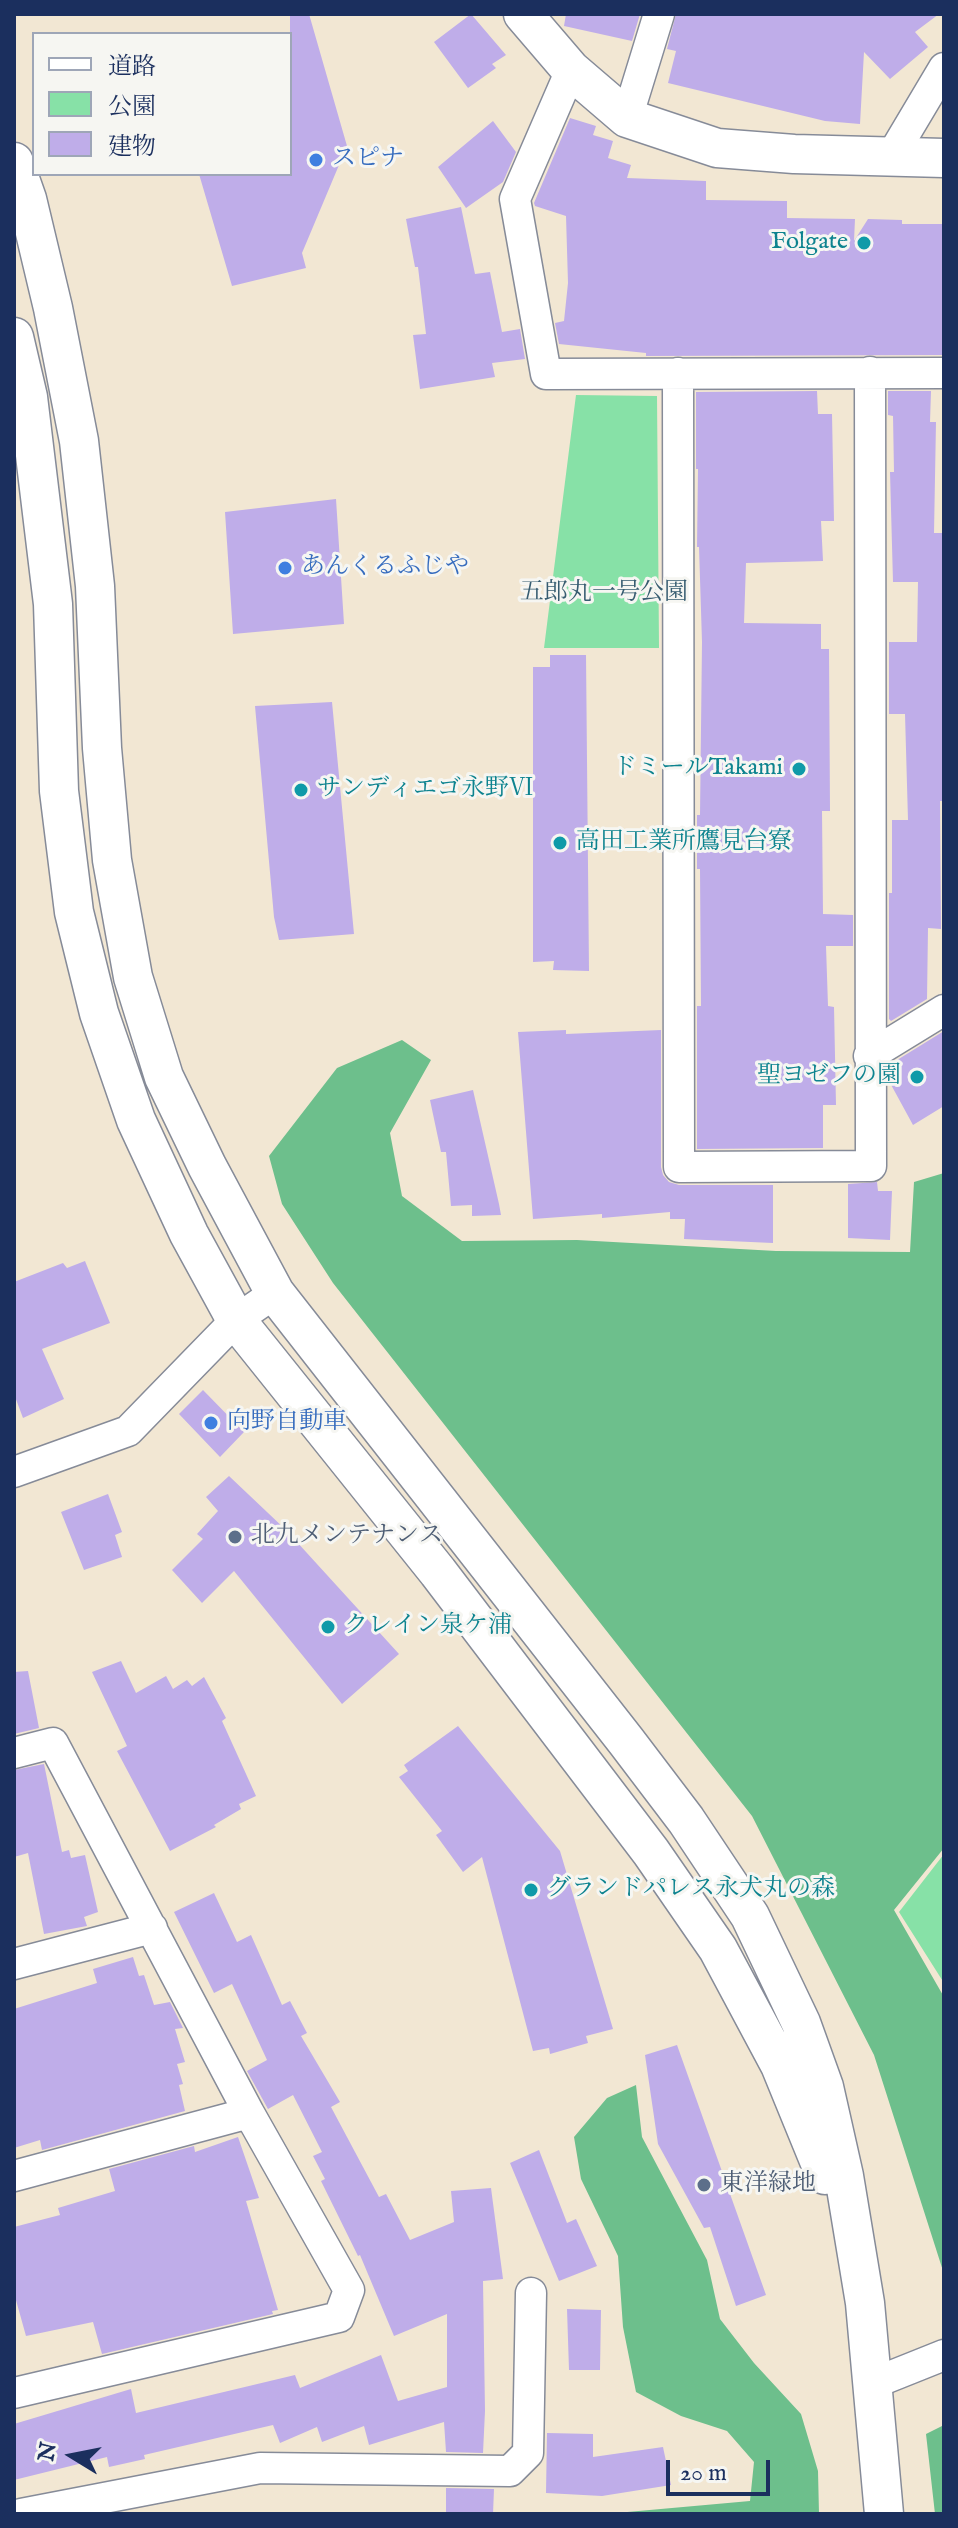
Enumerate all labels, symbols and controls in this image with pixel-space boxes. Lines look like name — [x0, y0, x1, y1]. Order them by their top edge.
legend — [32, 32, 292, 176]
text: 道路 — [108, 52, 156, 83]
text: 公園 — [108, 92, 156, 123]
text: 建物 — [108, 132, 156, 163]
place label: スピナ — [332, 146, 404, 174]
marker: スピナ — [307, 151, 325, 169]
place label: Folgate — [771, 229, 848, 257]
marker: Folgate — [855, 234, 873, 252]
place label: あんくるふじや — [301, 554, 469, 582]
marker: あんくるふじや — [276, 559, 294, 577]
park label: 五郎丸一号公園 — [520, 580, 688, 608]
place label: ドミールTakami — [613, 755, 783, 783]
marker: ドミールTakami — [790, 760, 808, 778]
place label: サンディエゴ永野Ⅵ — [317, 776, 533, 804]
marker: サンディエゴ永野Ⅵ — [292, 781, 310, 799]
place label: 高田工業所鷹見台寮 — [576, 829, 792, 857]
marker: 高田工業所鷹見台寮 — [551, 834, 569, 852]
place label: 聖ヨゼフの園 — [757, 1063, 901, 1091]
marker: 聖ヨゼフの園 — [908, 1068, 926, 1086]
place label: 向野自動車 — [227, 1409, 347, 1437]
marker: 向野自動車 — [202, 1414, 220, 1432]
place label: 北九メンテナンス — [251, 1523, 443, 1551]
marker: 北九メンテナンス — [226, 1528, 244, 1546]
place label: クレイン泉ケ浦 — [344, 1613, 512, 1641]
marker: クレイン泉ケ浦 — [319, 1618, 337, 1636]
place label: グランドパレス永犬丸の森 — [547, 1876, 835, 1904]
marker: グランドパレス永犬丸の森 — [522, 1881, 540, 1899]
place label: 東洋緑地 — [720, 2171, 816, 2199]
marker: 東洋緑地 — [695, 2176, 713, 2194]
north arrow — [32, 2416, 112, 2496]
text: N — [33, 2440, 64, 2464]
scale bar — [670, 2444, 774, 2494]
text: 20 m — [680, 2458, 727, 2489]

